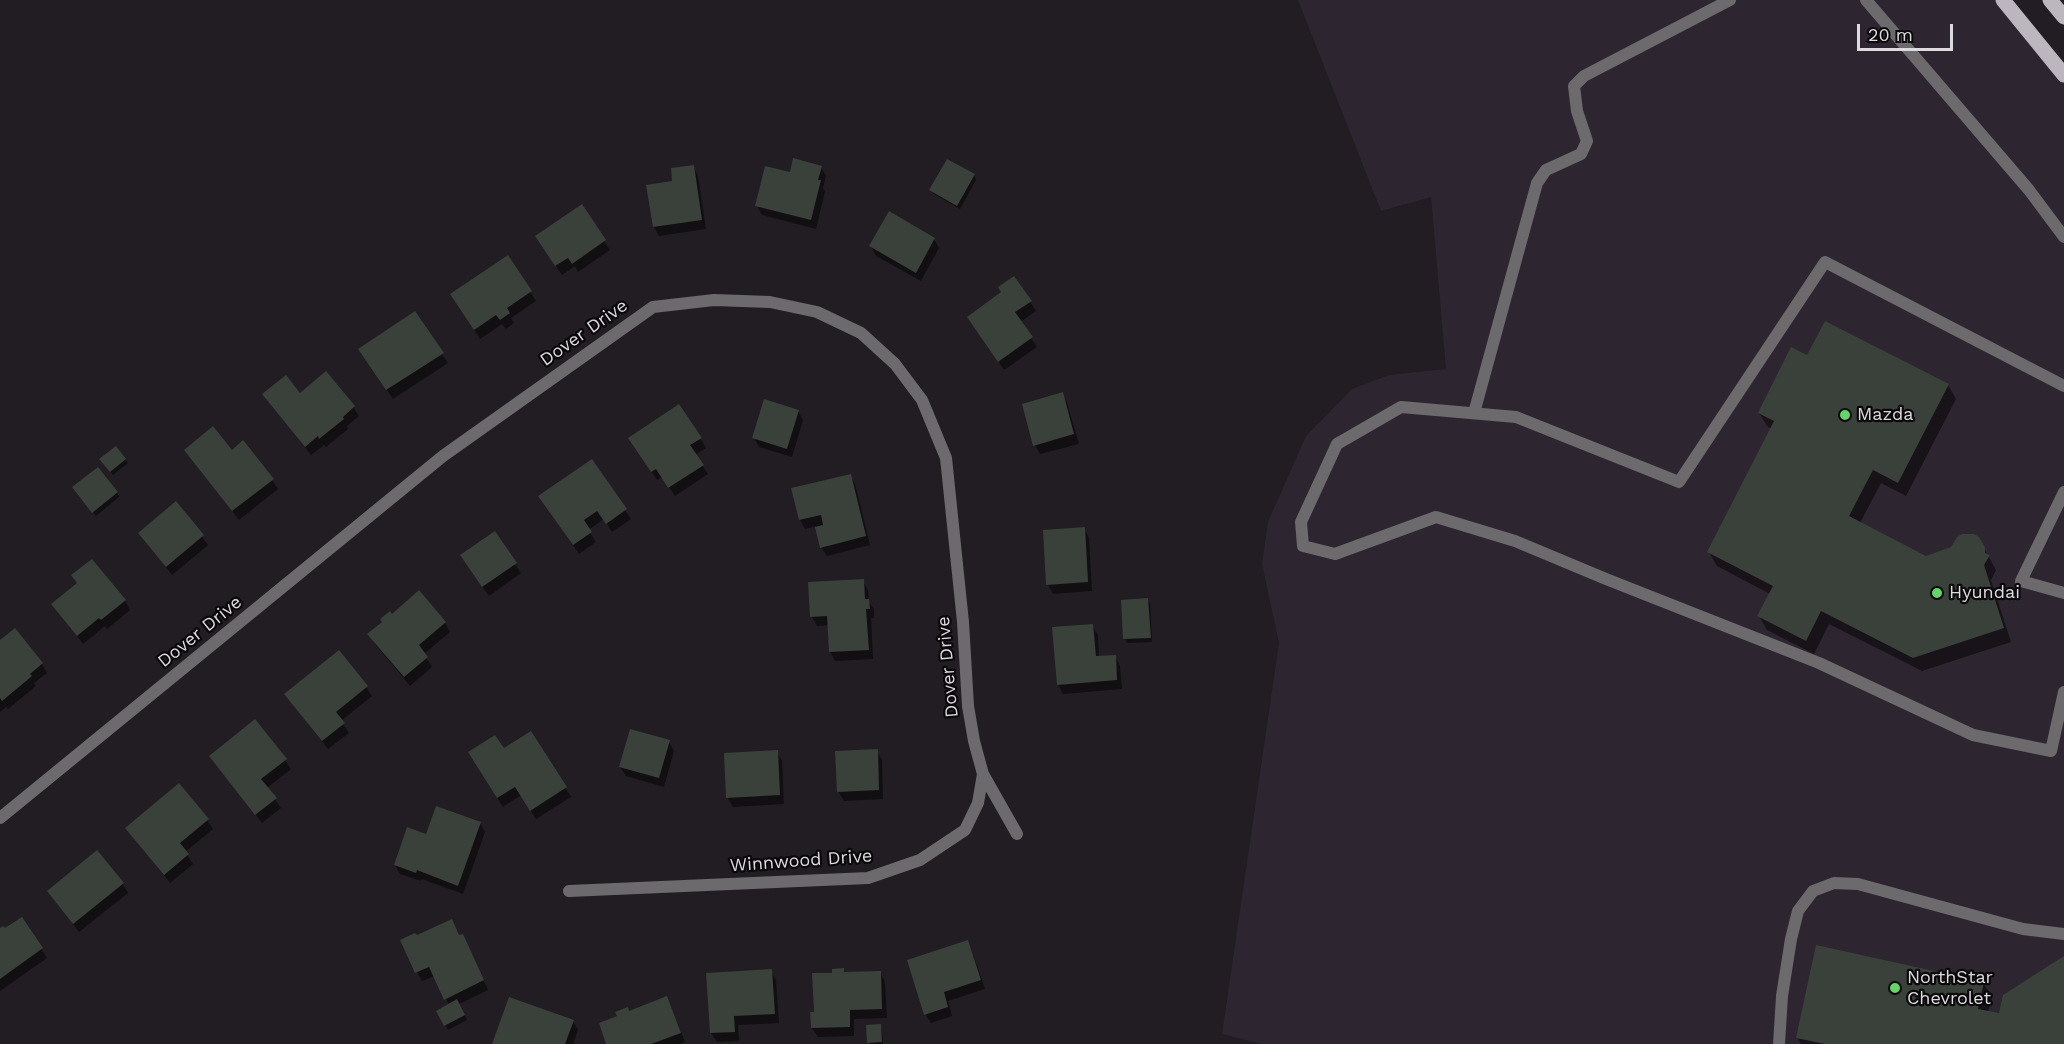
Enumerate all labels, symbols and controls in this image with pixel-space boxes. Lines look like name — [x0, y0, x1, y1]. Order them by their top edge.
scale bar — [1860, 12, 1956, 50]
text: 20 m — [1868, 24, 1913, 45]
street label: Dover Drive — [536, 295, 632, 371]
place label: Mazda — [1857, 404, 1913, 426]
marker: Mazda — [1838, 408, 1852, 422]
place label: Hyundai — [1949, 582, 2020, 604]
marker: Hyundai — [1930, 586, 1944, 600]
street label: Dover Drive — [154, 592, 246, 672]
street label: Dover Drive — [933, 615, 963, 719]
street label: Winnwood Drive — [729, 845, 873, 877]
place label: NorthStar Chevrolet — [1907, 967, 1993, 1010]
marker: NorthStar Chevrolet — [1888, 981, 1902, 995]

